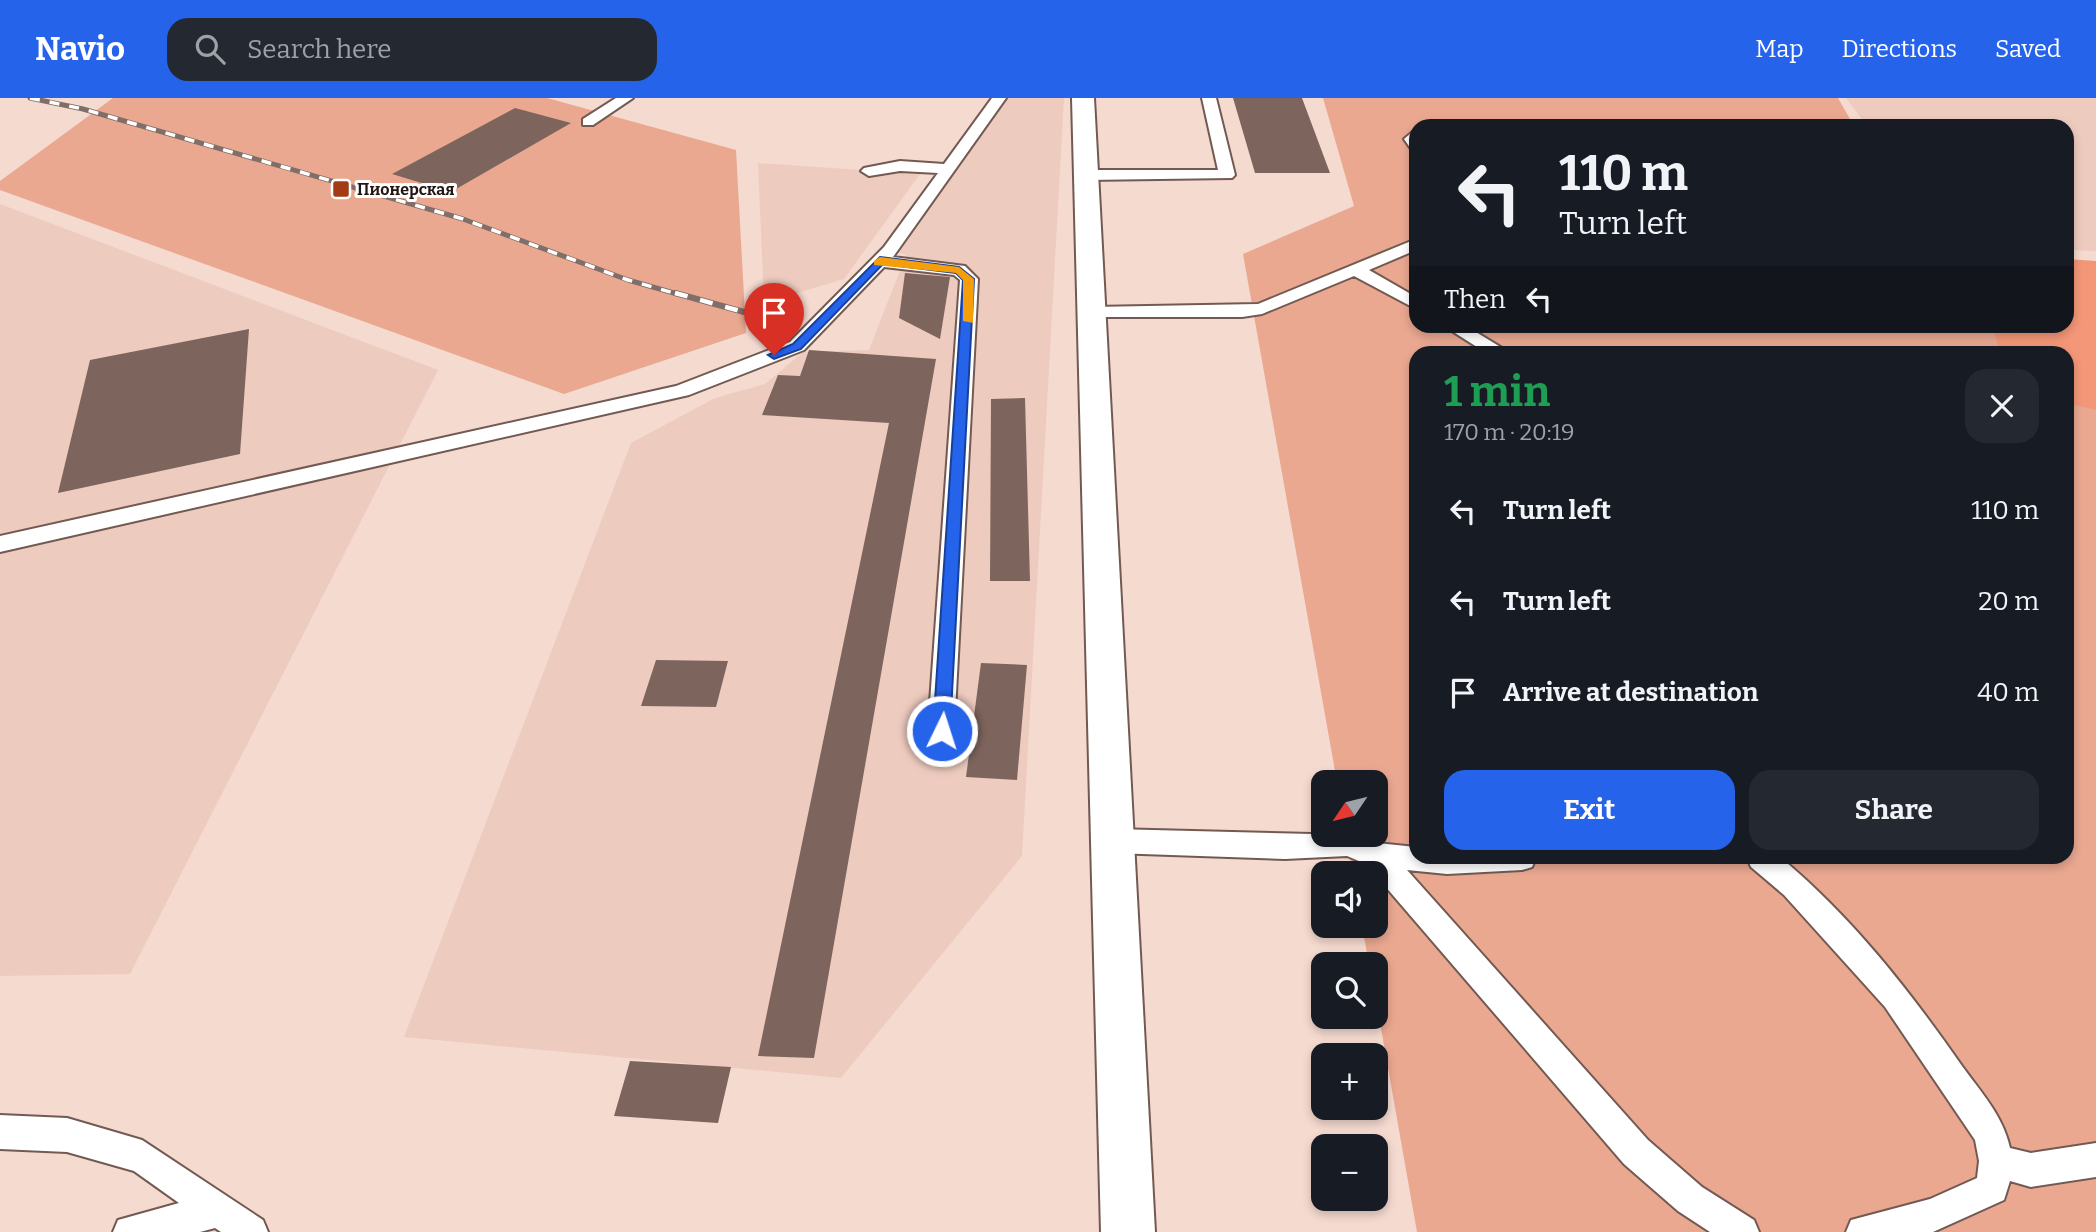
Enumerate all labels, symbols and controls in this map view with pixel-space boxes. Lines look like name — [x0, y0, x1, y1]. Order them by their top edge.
search box — [167, 18, 657, 81]
text: Navio — [35, 29, 125, 69]
icon: search — [191, 30, 229, 68]
text: Search here — [247, 34, 391, 65]
text: Map — [1755, 35, 1804, 63]
text: Directions — [1842, 35, 1957, 63]
text: Saved — [1995, 35, 2061, 63]
text: 110 m — [1559, 144, 1688, 203]
icon: left — [1444, 147, 1535, 238]
marker: Пионерская — [331, 179, 351, 199]
place label: Пионерская — [357, 180, 454, 199]
text: Turn left — [1559, 204, 1687, 242]
icon: left — [1520, 280, 1558, 318]
pin — [744, 283, 804, 355]
text: Then — [1444, 284, 1506, 315]
icon: arrive — [755, 294, 793, 332]
text: 1 min — [1444, 367, 1550, 417]
button: close — [1965, 369, 2039, 443]
text: 170 m · 20:19 — [1444, 418, 1575, 446]
icon: left — [1444, 492, 1482, 530]
text: Turn left — [1503, 495, 1611, 526]
text: 110 m — [1971, 495, 2039, 526]
icon: left — [1444, 583, 1482, 621]
text: Turn left — [1503, 586, 1611, 617]
text: 20 m — [1978, 586, 2039, 617]
icon: arrive — [1444, 674, 1482, 712]
text: Arrive at destination — [1503, 677, 1758, 708]
text: 40 m — [1977, 677, 2039, 708]
position arrow — [905, 694, 979, 768]
north arrow — [1311, 770, 1388, 847]
map controls — [1311, 770, 1388, 1211]
button: Exit — [1444, 770, 1735, 850]
button: Share — [1749, 770, 2039, 850]
button: sound — [1311, 861, 1388, 938]
button: search — [1311, 952, 1388, 1029]
button: + — [1311, 1043, 1388, 1120]
button: − — [1311, 1134, 1388, 1211]

